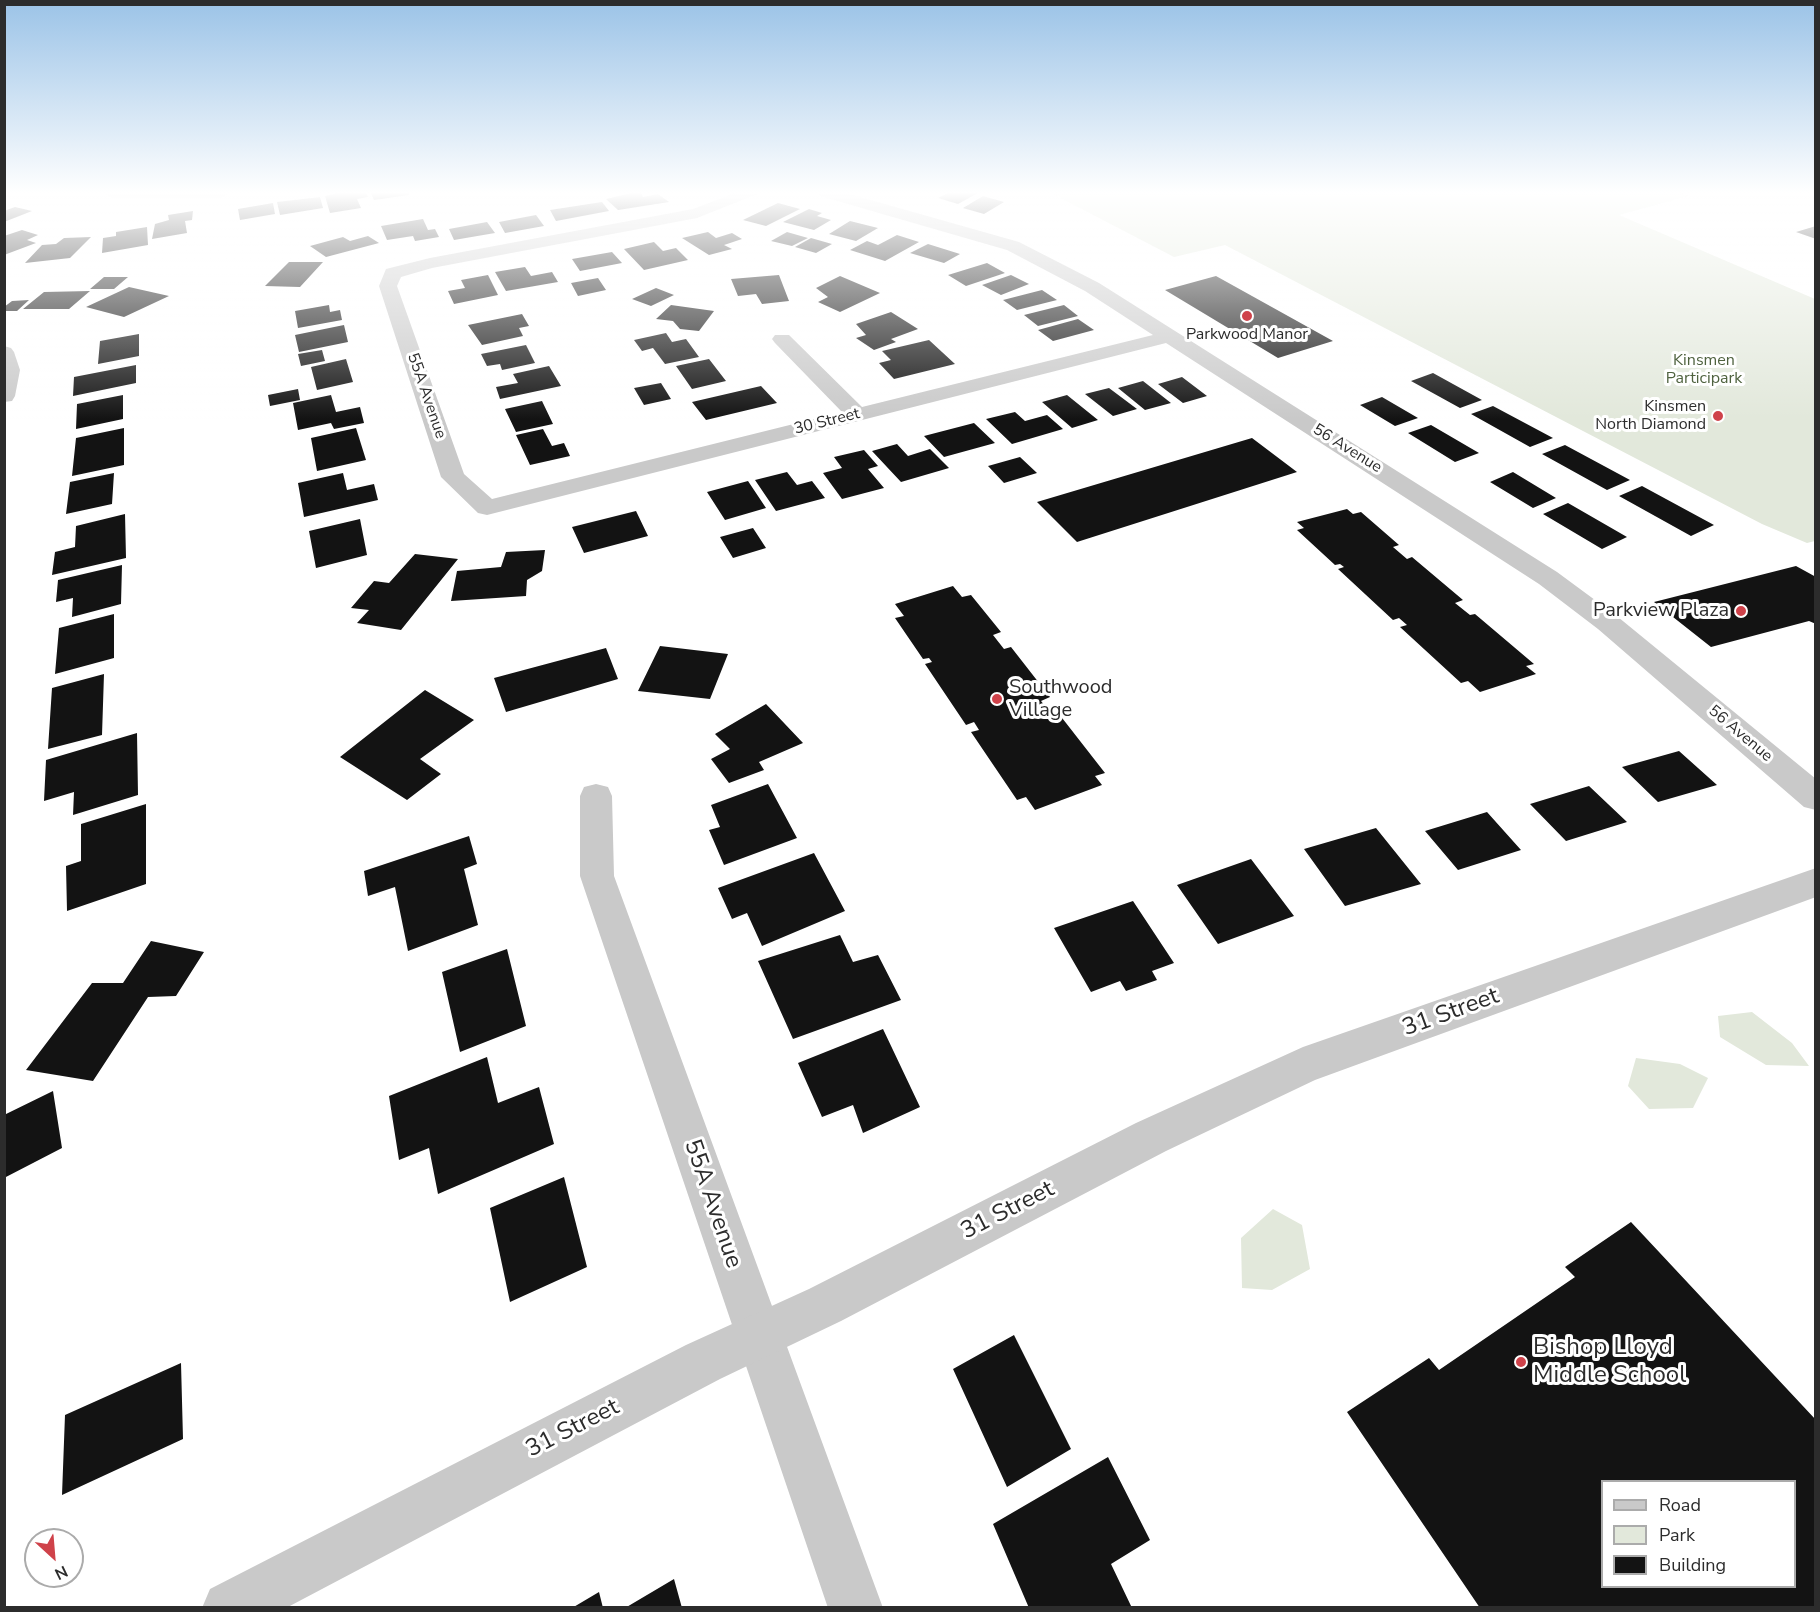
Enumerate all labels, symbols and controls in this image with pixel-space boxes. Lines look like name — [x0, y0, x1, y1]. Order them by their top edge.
marker: Parkwood Manor — [1240, 309, 1254, 323]
place label: Parkwood Manor — [1186, 325, 1308, 345]
street label: 55A Avenue — [402, 351, 450, 441]
park label: Kinsmen Participark — [1666, 351, 1742, 389]
place label: Kinsmen North Diamond — [1595, 397, 1706, 435]
street label: 30 Street — [792, 405, 862, 439]
marker: Kinsmen North Diamond — [1711, 409, 1725, 423]
street label: 56 Avenue — [1309, 420, 1385, 478]
place label: Parkview Plaza — [1593, 599, 1729, 623]
marker: Parkview Plaza — [1734, 604, 1748, 618]
place label: Southwood Village — [1009, 676, 1112, 723]
marker: Southwood Village — [990, 692, 1004, 706]
street label: 56 Avenue — [1704, 702, 1776, 766]
street label: 31 Street — [1399, 982, 1503, 1044]
street label: 55A Avenue — [677, 1136, 747, 1272]
street label: 31 Street — [957, 1175, 1059, 1247]
place label: Bishop Lloyd Middle School — [1533, 1334, 1686, 1390]
marker: Bishop Lloyd Middle School — [1514, 1355, 1528, 1369]
street label: 31 Street — [522, 1393, 624, 1465]
legend — [1601, 1480, 1796, 1588]
text: Road — [1659, 1493, 1701, 1517]
text: Park — [1659, 1523, 1695, 1547]
north arrow — [24, 1528, 84, 1588]
text: Building — [1659, 1553, 1726, 1577]
text: N — [51, 1560, 71, 1585]

